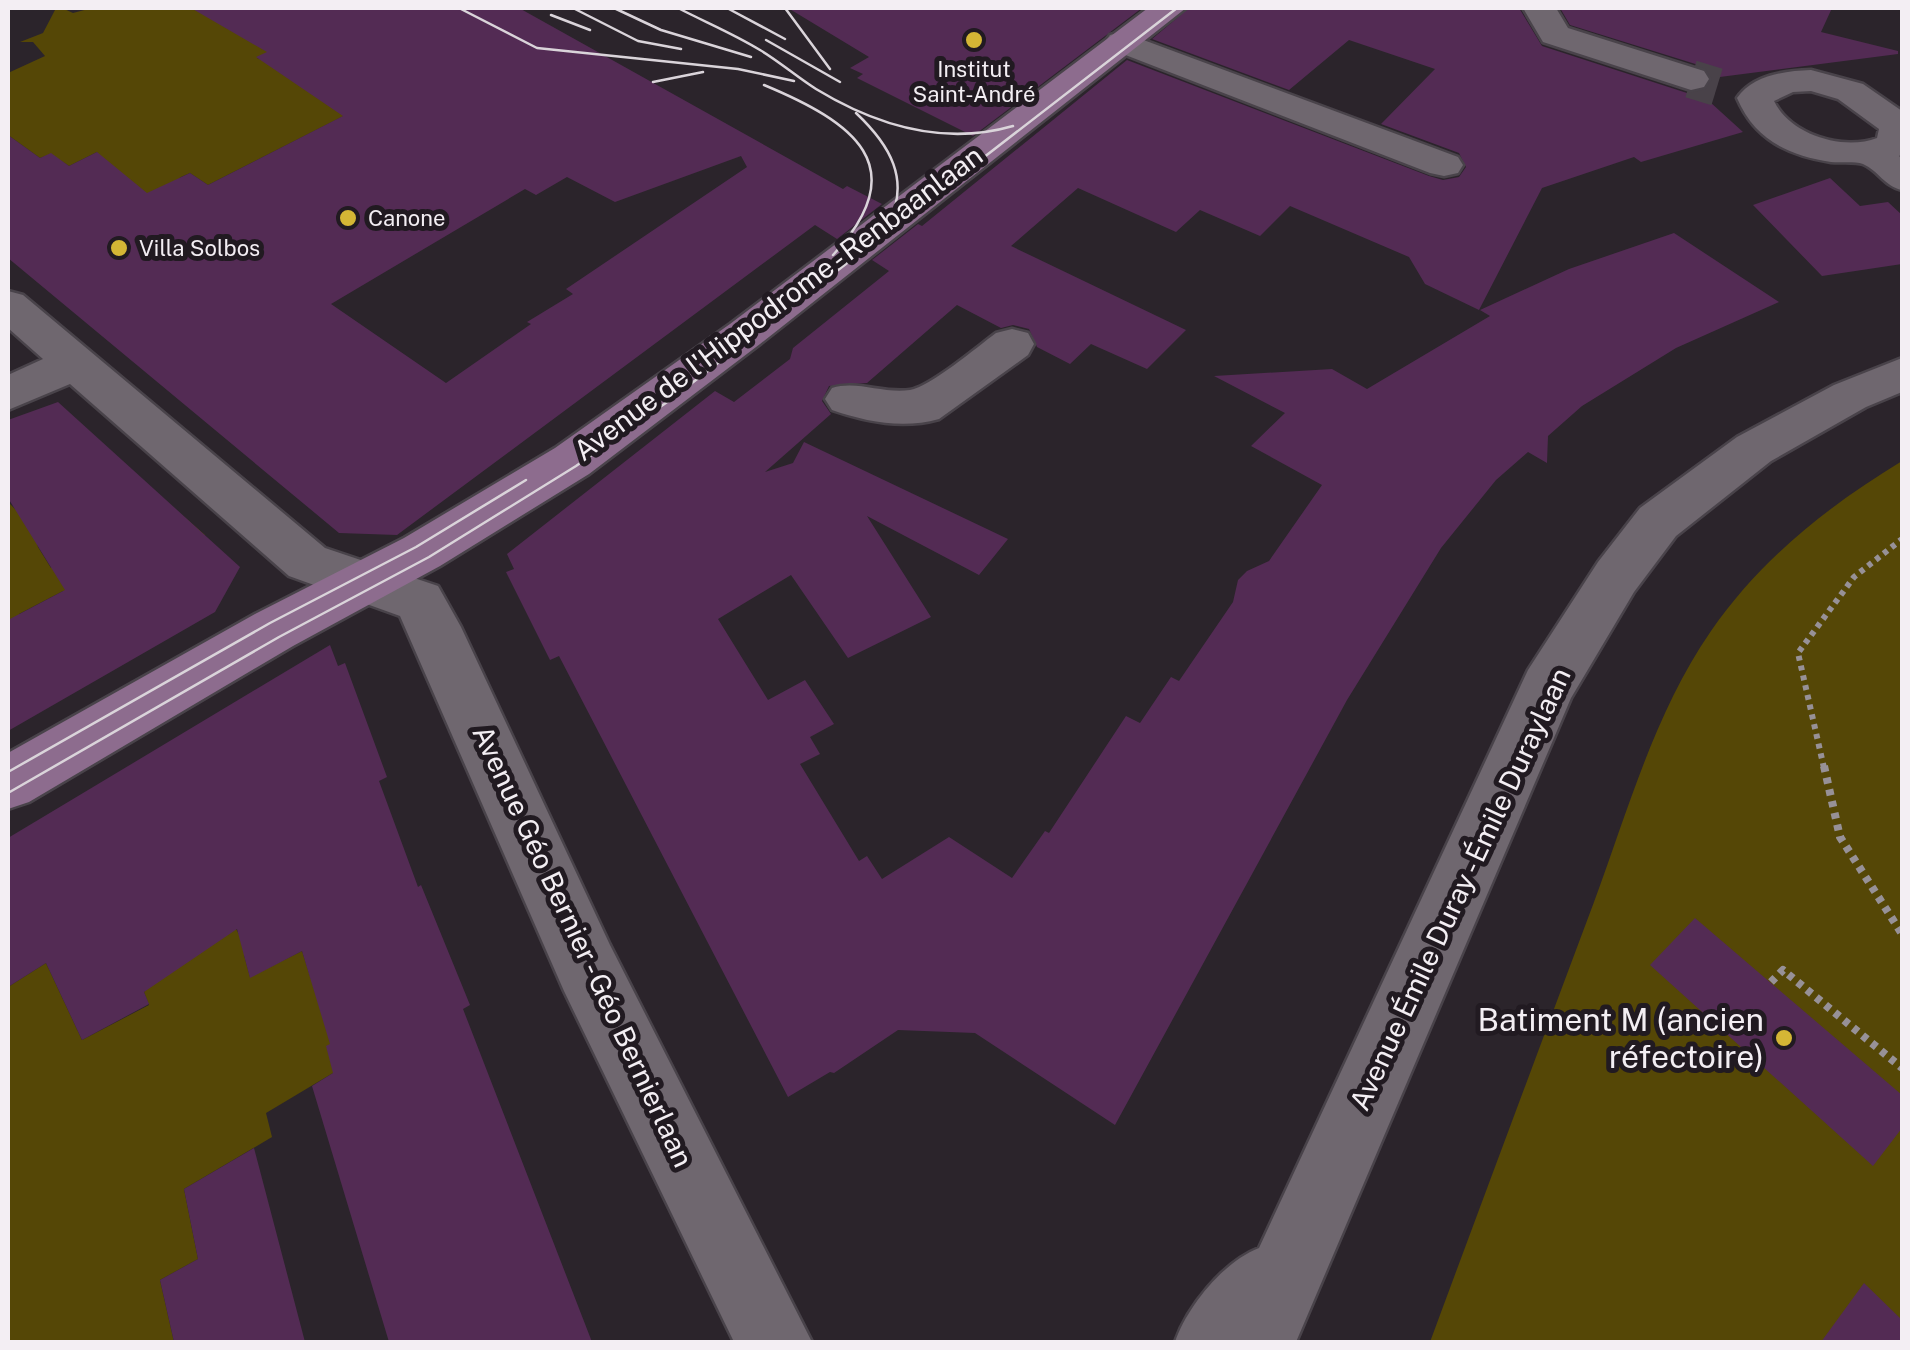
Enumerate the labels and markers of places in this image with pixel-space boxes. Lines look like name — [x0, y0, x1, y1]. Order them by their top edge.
marker: Institut Saint-André — [963, 29, 985, 51]
place label: Institut Saint-André — [913, 56, 1035, 107]
place label: Canone — [368, 205, 445, 231]
marker: Canone — [337, 207, 359, 229]
place label: Villa Solbos — [139, 235, 260, 261]
marker: Villa Solbos — [108, 237, 130, 259]
place label: Batiment M (ancien réfectoire) — [1478, 1001, 1764, 1075]
marker: Batiment M (ancien réfectoire) — [1773, 1027, 1795, 1049]

